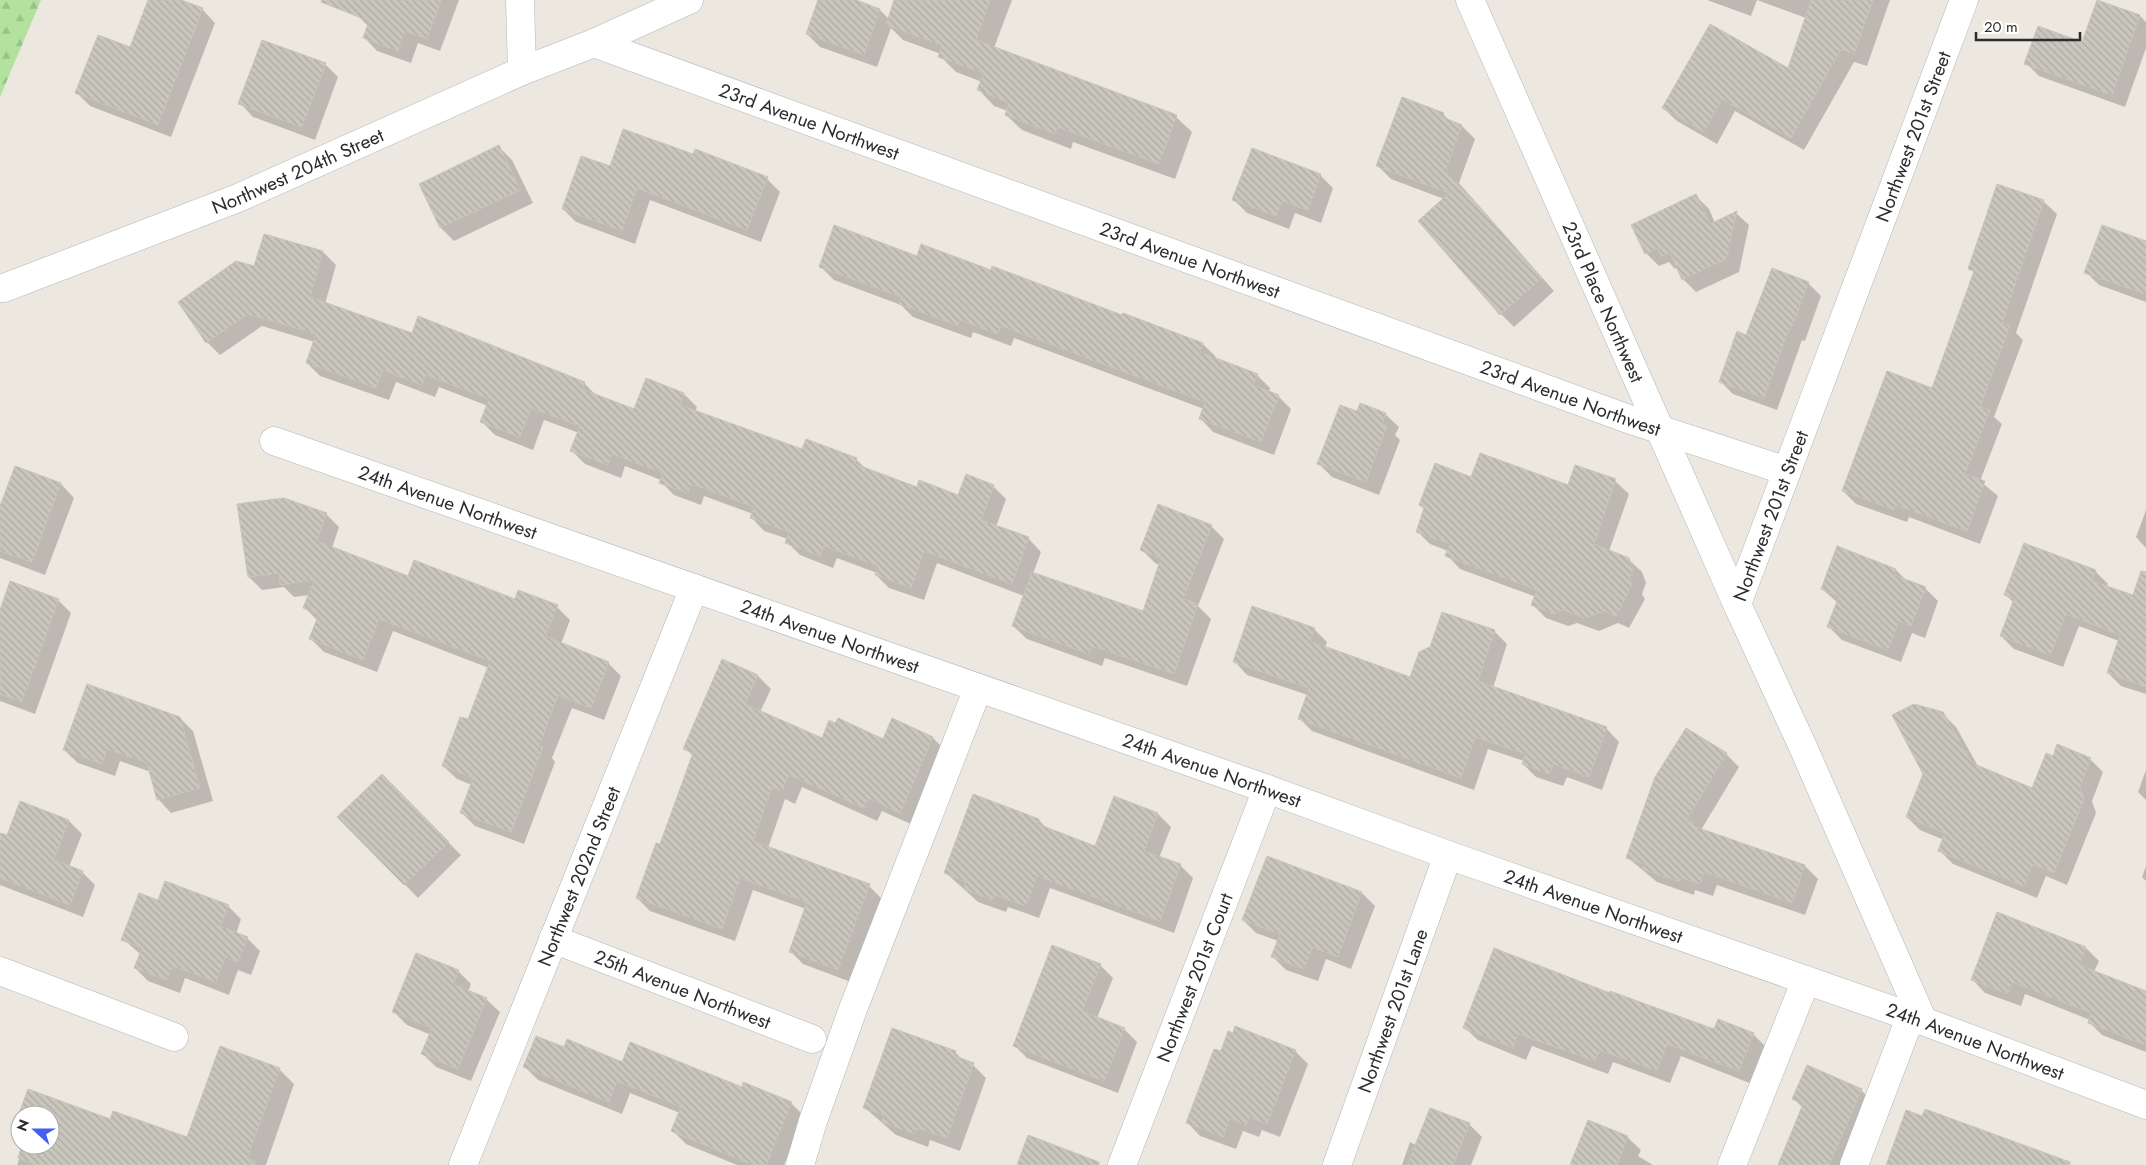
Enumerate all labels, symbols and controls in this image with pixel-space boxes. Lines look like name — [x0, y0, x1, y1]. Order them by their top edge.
scale bar — [1976, 10, 2080, 42]
text: 20 m — [1984, 16, 2018, 38]
street label: Northwest 201st Street — [1869, 47, 1958, 226]
street label: 23rd Avenue Northwest — [715, 77, 903, 167]
street label: Northwest 204th Street — [208, 121, 388, 221]
street label: 23rd Avenue Northwest — [1096, 215, 1284, 305]
street label: 23rd Place Northwest — [1556, 217, 1651, 387]
street label: 23rd Avenue Northwest — [1476, 353, 1665, 443]
street label: Northwest 201st Street — [1726, 426, 1815, 605]
street label: 24th Avenue Northwest — [354, 459, 541, 546]
street label: 24th Avenue Northwest — [737, 592, 923, 680]
street label: 24th Avenue Northwest — [1119, 726, 1305, 815]
street label: Northwest 202nd Street — [531, 782, 627, 970]
street label: 24th Avenue Northwest — [1500, 863, 1687, 950]
street label: Northwest 201st Court — [1150, 889, 1240, 1066]
street label: Northwest 201st Lane — [1351, 925, 1435, 1097]
street label: 25th Avenue Northwest — [590, 943, 775, 1036]
street label: 24th Avenue Northwest — [1883, 996, 2068, 1087]
north arrow — [10, 1105, 60, 1155]
text: N — [12, 1117, 34, 1134]

